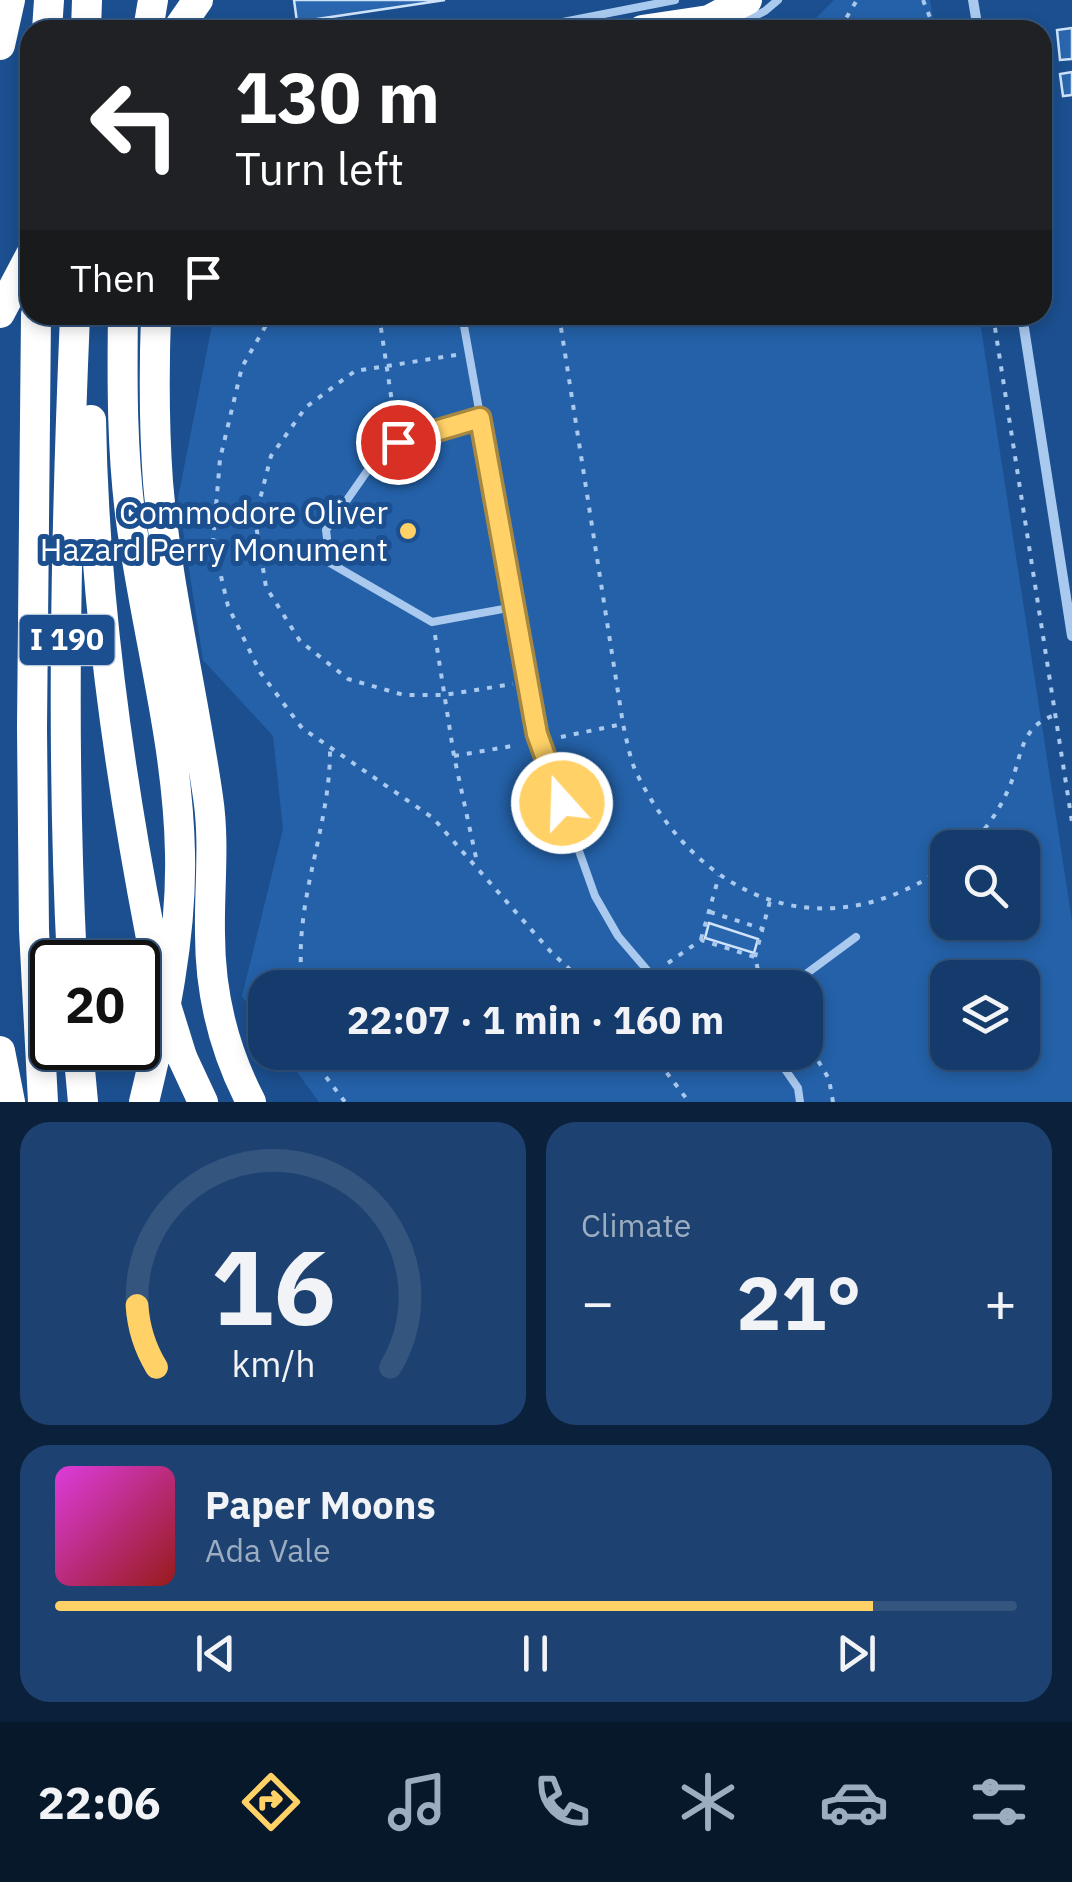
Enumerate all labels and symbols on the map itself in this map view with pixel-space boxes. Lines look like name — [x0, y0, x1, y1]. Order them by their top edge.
pin — [356, 400, 441, 485]
place label: Commodore Oliver Hazard Perry Monument — [40, 491, 388, 570]
marker: Commodore Oliver Hazard Perry Monument — [397, 520, 419, 542]
road number: I 190 — [20, 615, 114, 665]
position arrow — [510, 751, 614, 855]
speed limit sign: 20 — [30, 940, 160, 1070]

